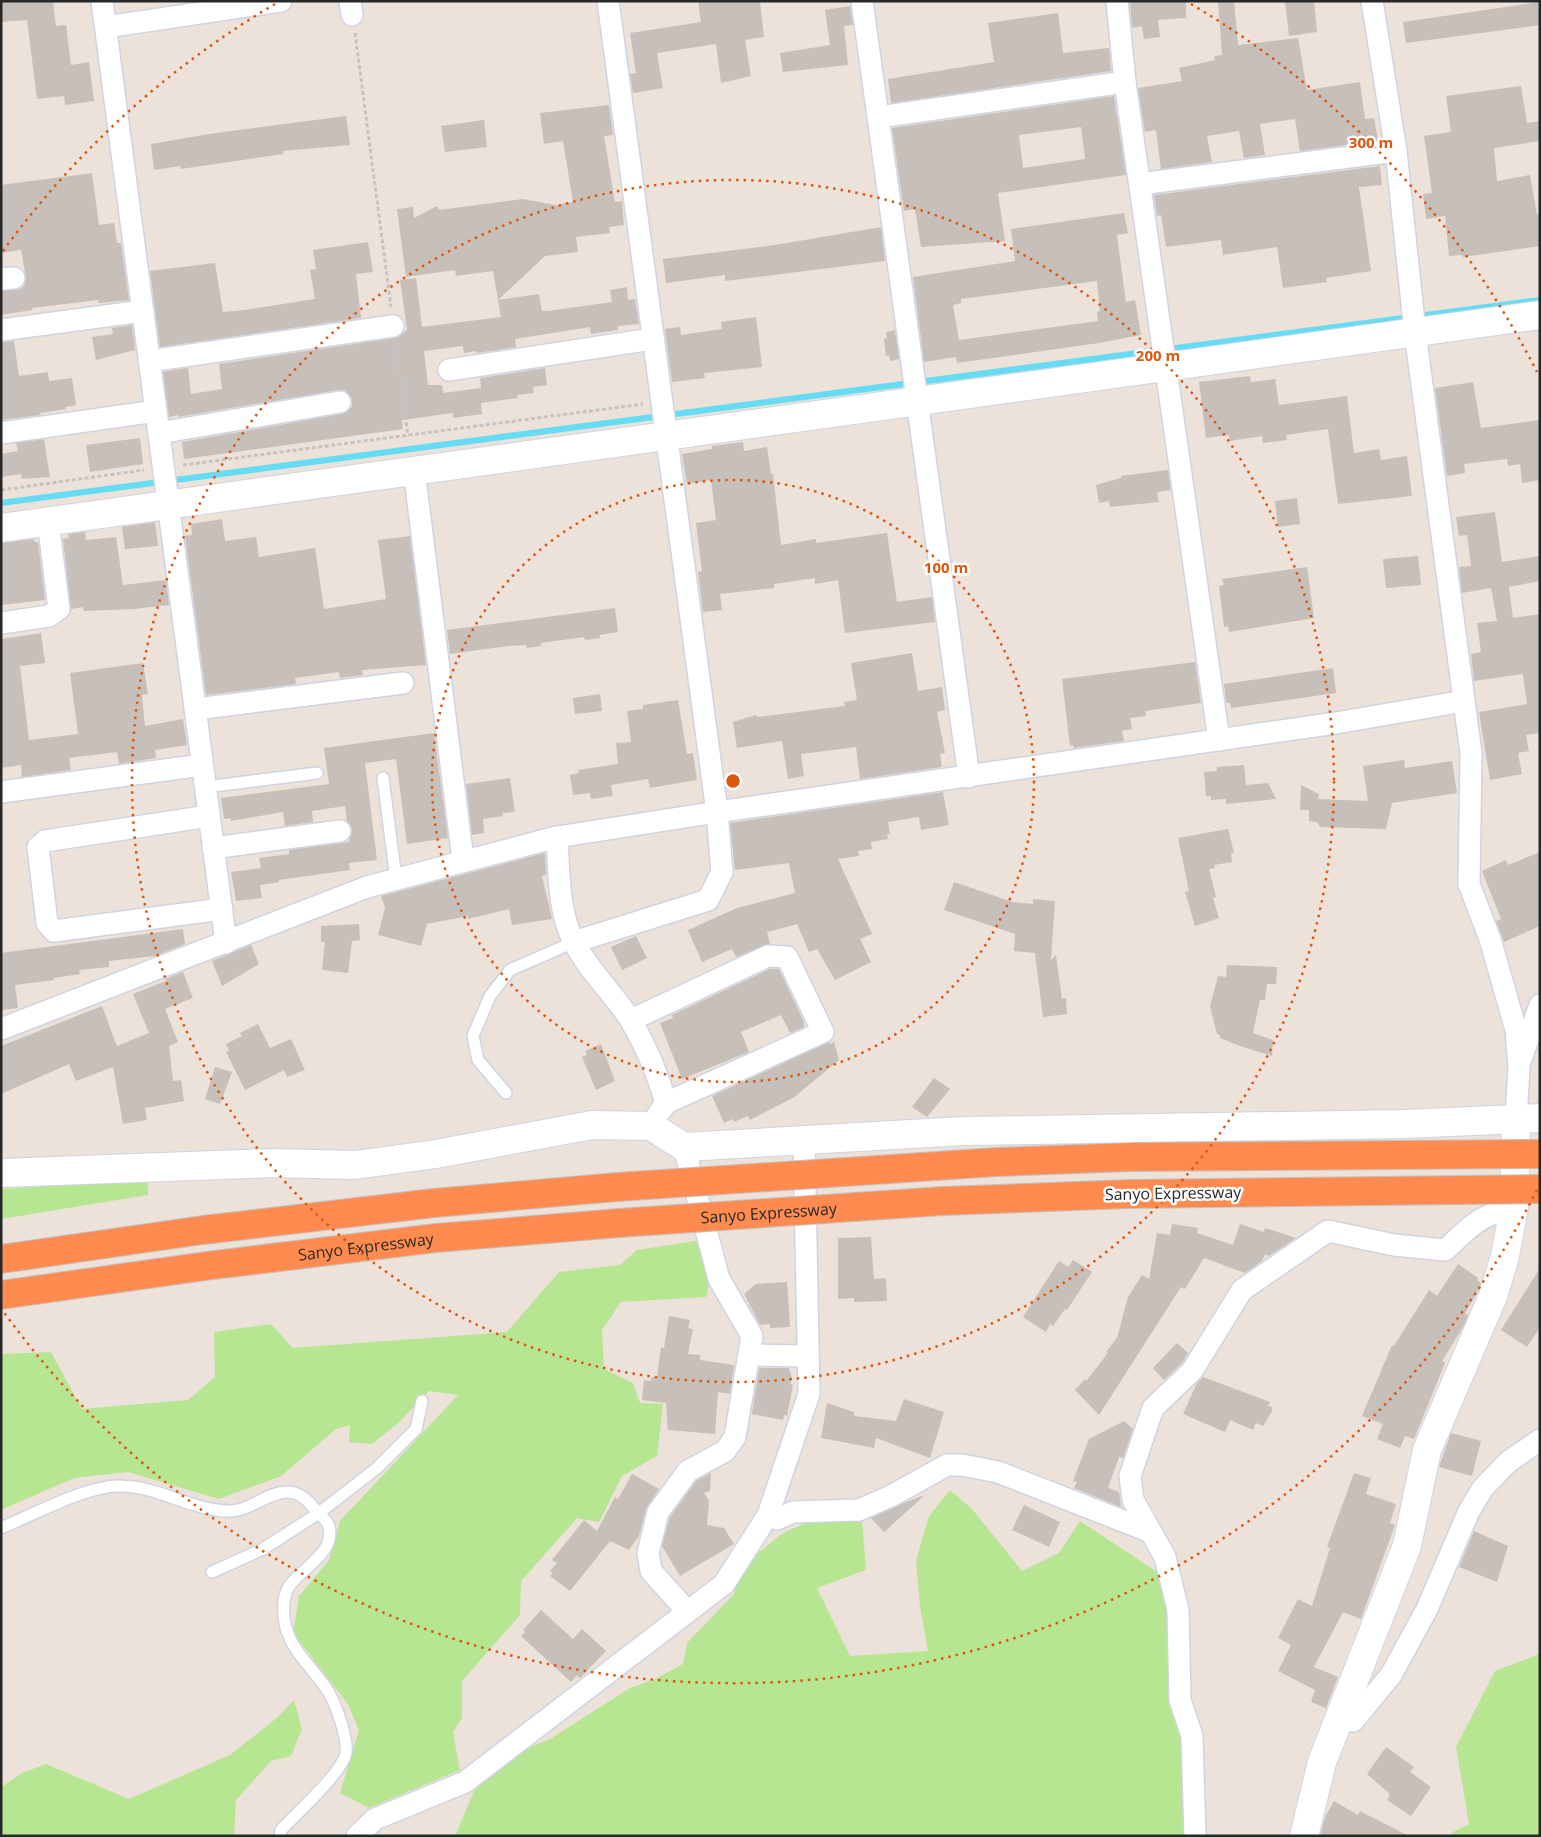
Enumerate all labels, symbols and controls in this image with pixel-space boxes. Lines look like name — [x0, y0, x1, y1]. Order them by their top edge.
text: 300 m — [1349, 132, 1393, 152]
text: 200 m — [1136, 345, 1180, 365]
text: 100 m — [924, 557, 968, 577]
centre of rings — [724, 772, 742, 790]
street label: Sanyo Expressway — [1105, 1181, 1242, 1205]
street label: Sanyo Expressway — [700, 1197, 838, 1228]
street label: Sanyo Expressway — [297, 1227, 436, 1266]

